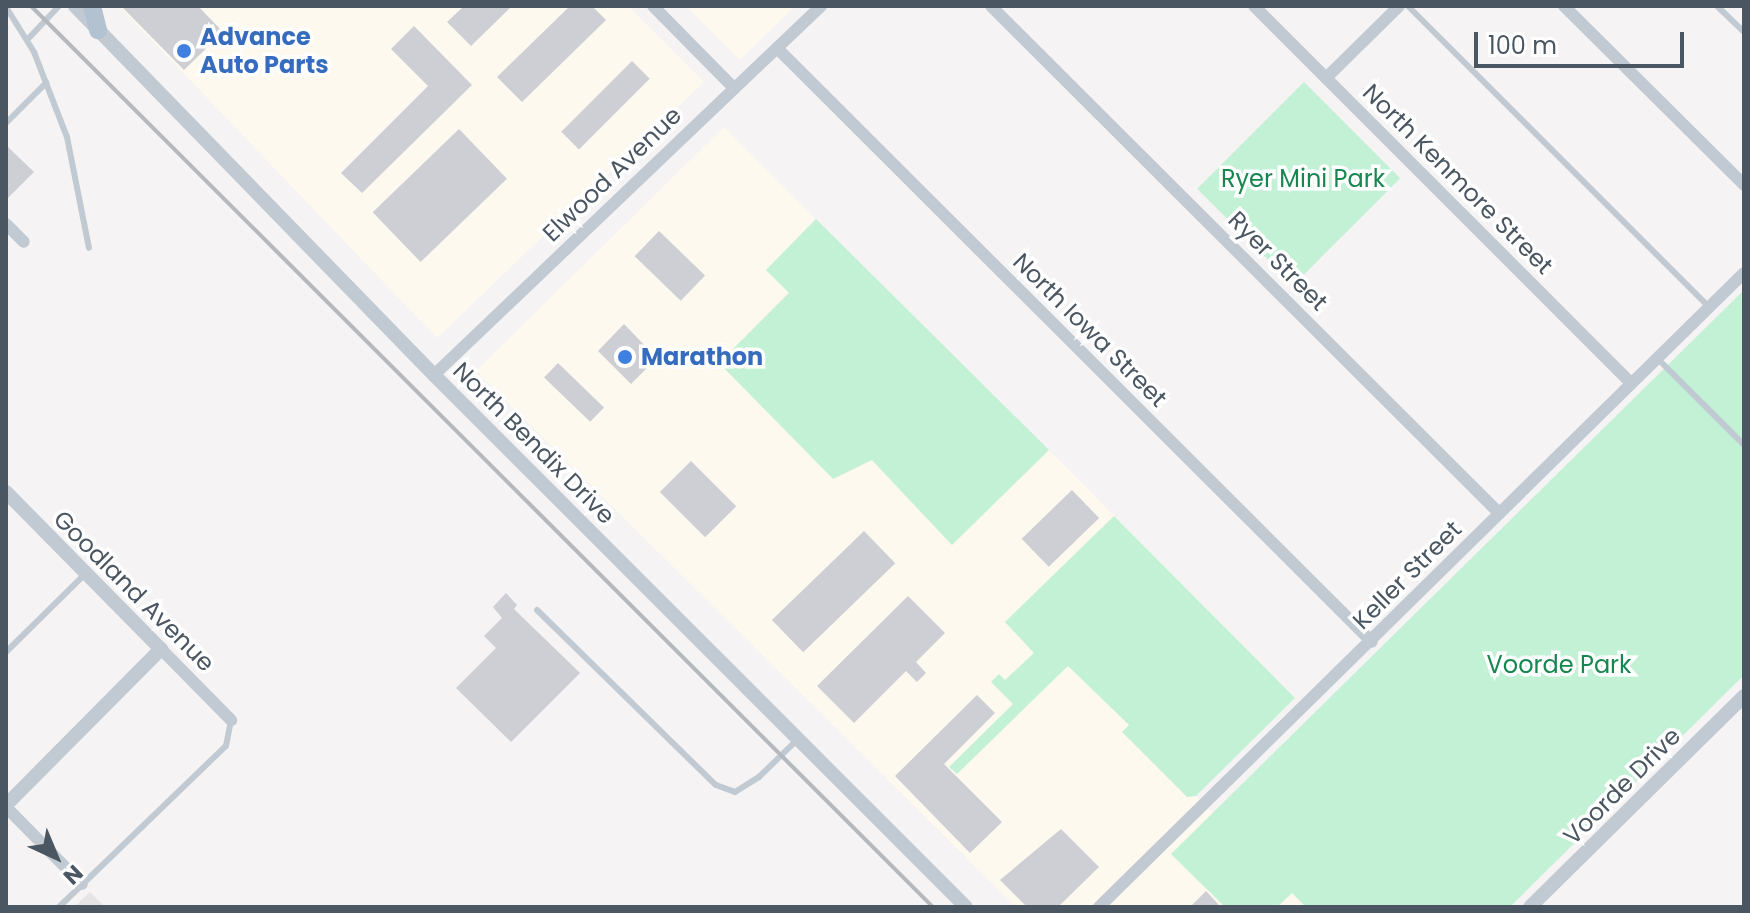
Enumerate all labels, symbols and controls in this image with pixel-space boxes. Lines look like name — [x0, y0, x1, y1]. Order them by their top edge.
scale bar — [1478, 16, 1688, 66]
place label: Advance Auto Parts — [200, 23, 329, 79]
text: 100 m — [1488, 29, 1557, 62]
marker: Advance Auto Parts — [175, 42, 193, 60]
street label: North Kenmore Street — [1357, 78, 1559, 280]
street label: Elwood Avenue — [537, 101, 687, 247]
park label: Ryer Mini Park — [1221, 165, 1385, 193]
street label: Ryer Street — [1222, 205, 1334, 317]
street label: North Iowa Street — [1007, 247, 1173, 413]
place label: Marathon — [641, 343, 763, 371]
marker: Marathon — [616, 348, 634, 366]
street label: North Bendix Drive — [447, 356, 621, 530]
street label: Goodland Avenue — [48, 505, 220, 677]
street label: Keller Street — [1347, 515, 1467, 635]
park label: Voorde Park — [1487, 651, 1631, 679]
street label: Voorde Drive — [1558, 722, 1686, 850]
north arrow — [16, 817, 96, 897]
text: N — [56, 858, 90, 892]

